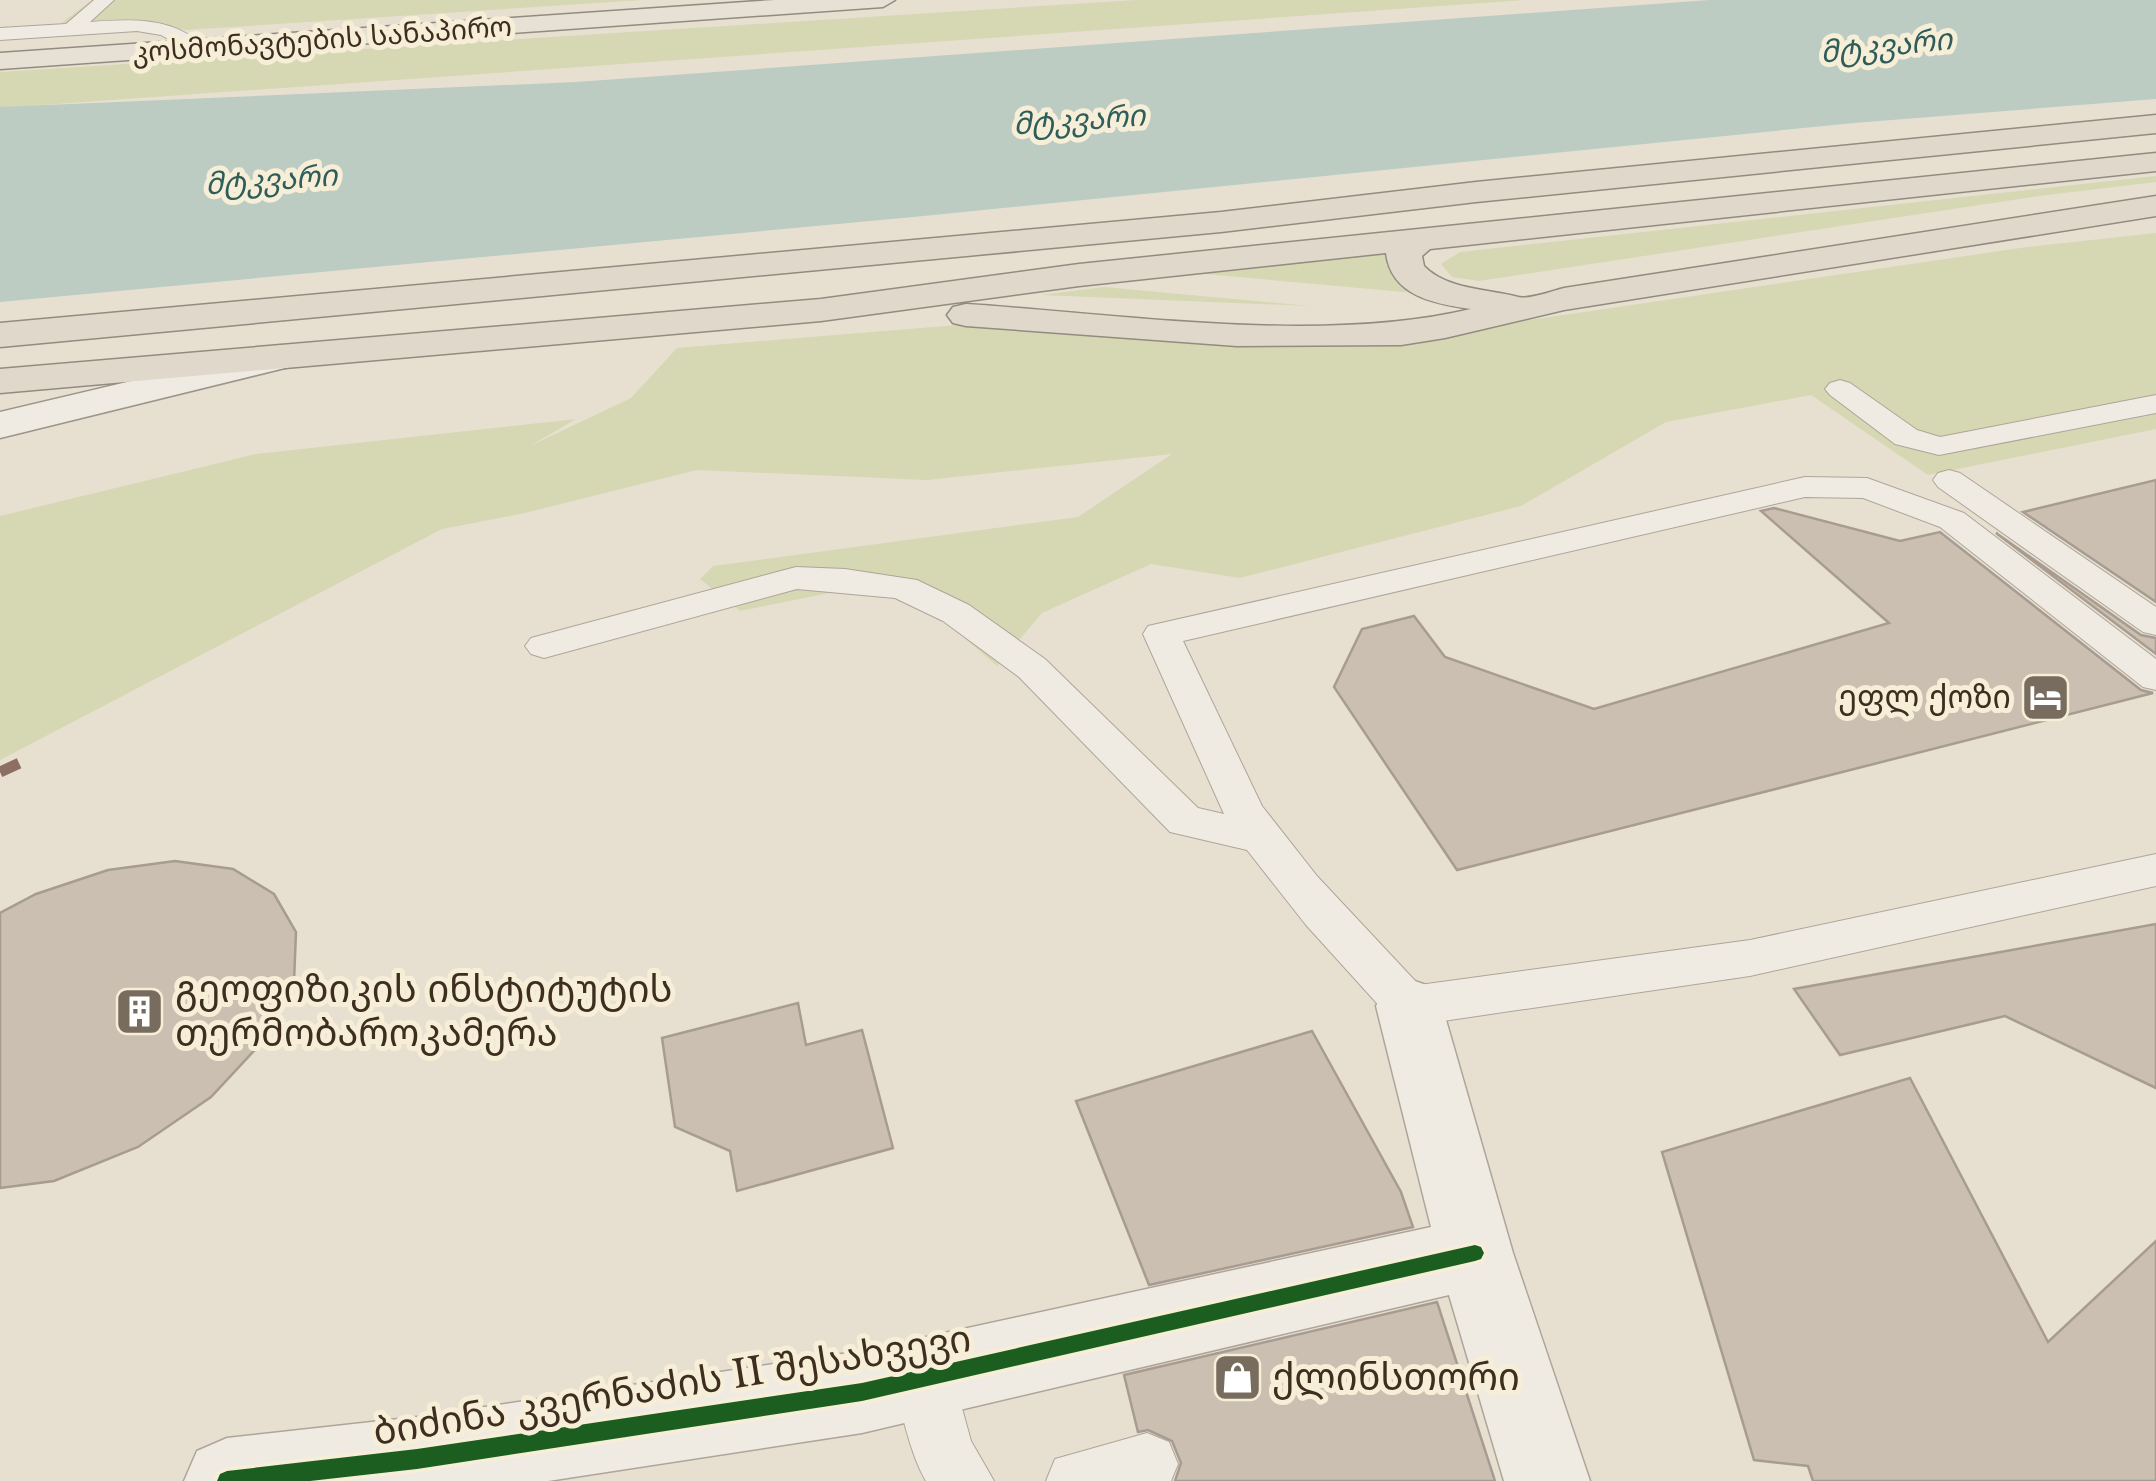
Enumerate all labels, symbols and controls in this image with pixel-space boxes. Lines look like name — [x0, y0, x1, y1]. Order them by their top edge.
street label: კოსმონავტების სანაპირო — [131, 9, 513, 70]
water label: მტკვარი — [1818, 20, 1956, 71]
water label: მტკვარი — [1012, 96, 1148, 143]
water label: მტკვარი — [204, 156, 340, 203]
hotel icon: ეფლ ქოზი — [2020, 671, 2072, 723]
place label: ეფლ ქოზი — [1838, 677, 2011, 717]
place label: გეოფიზიკის ინსტიტუტის თერმობაროკამერა — [175, 965, 672, 1056]
building icon: გეოფიზიკის ინსტიტუტის თერმობაროკამერა — [114, 985, 166, 1037]
street label: ბიძინა კვერნაძის II შესახვევი — [370, 1314, 974, 1455]
shop icon: ქლინსთორი — [1211, 1351, 1263, 1403]
place label: ქლინსთორი — [1272, 1353, 1520, 1400]

